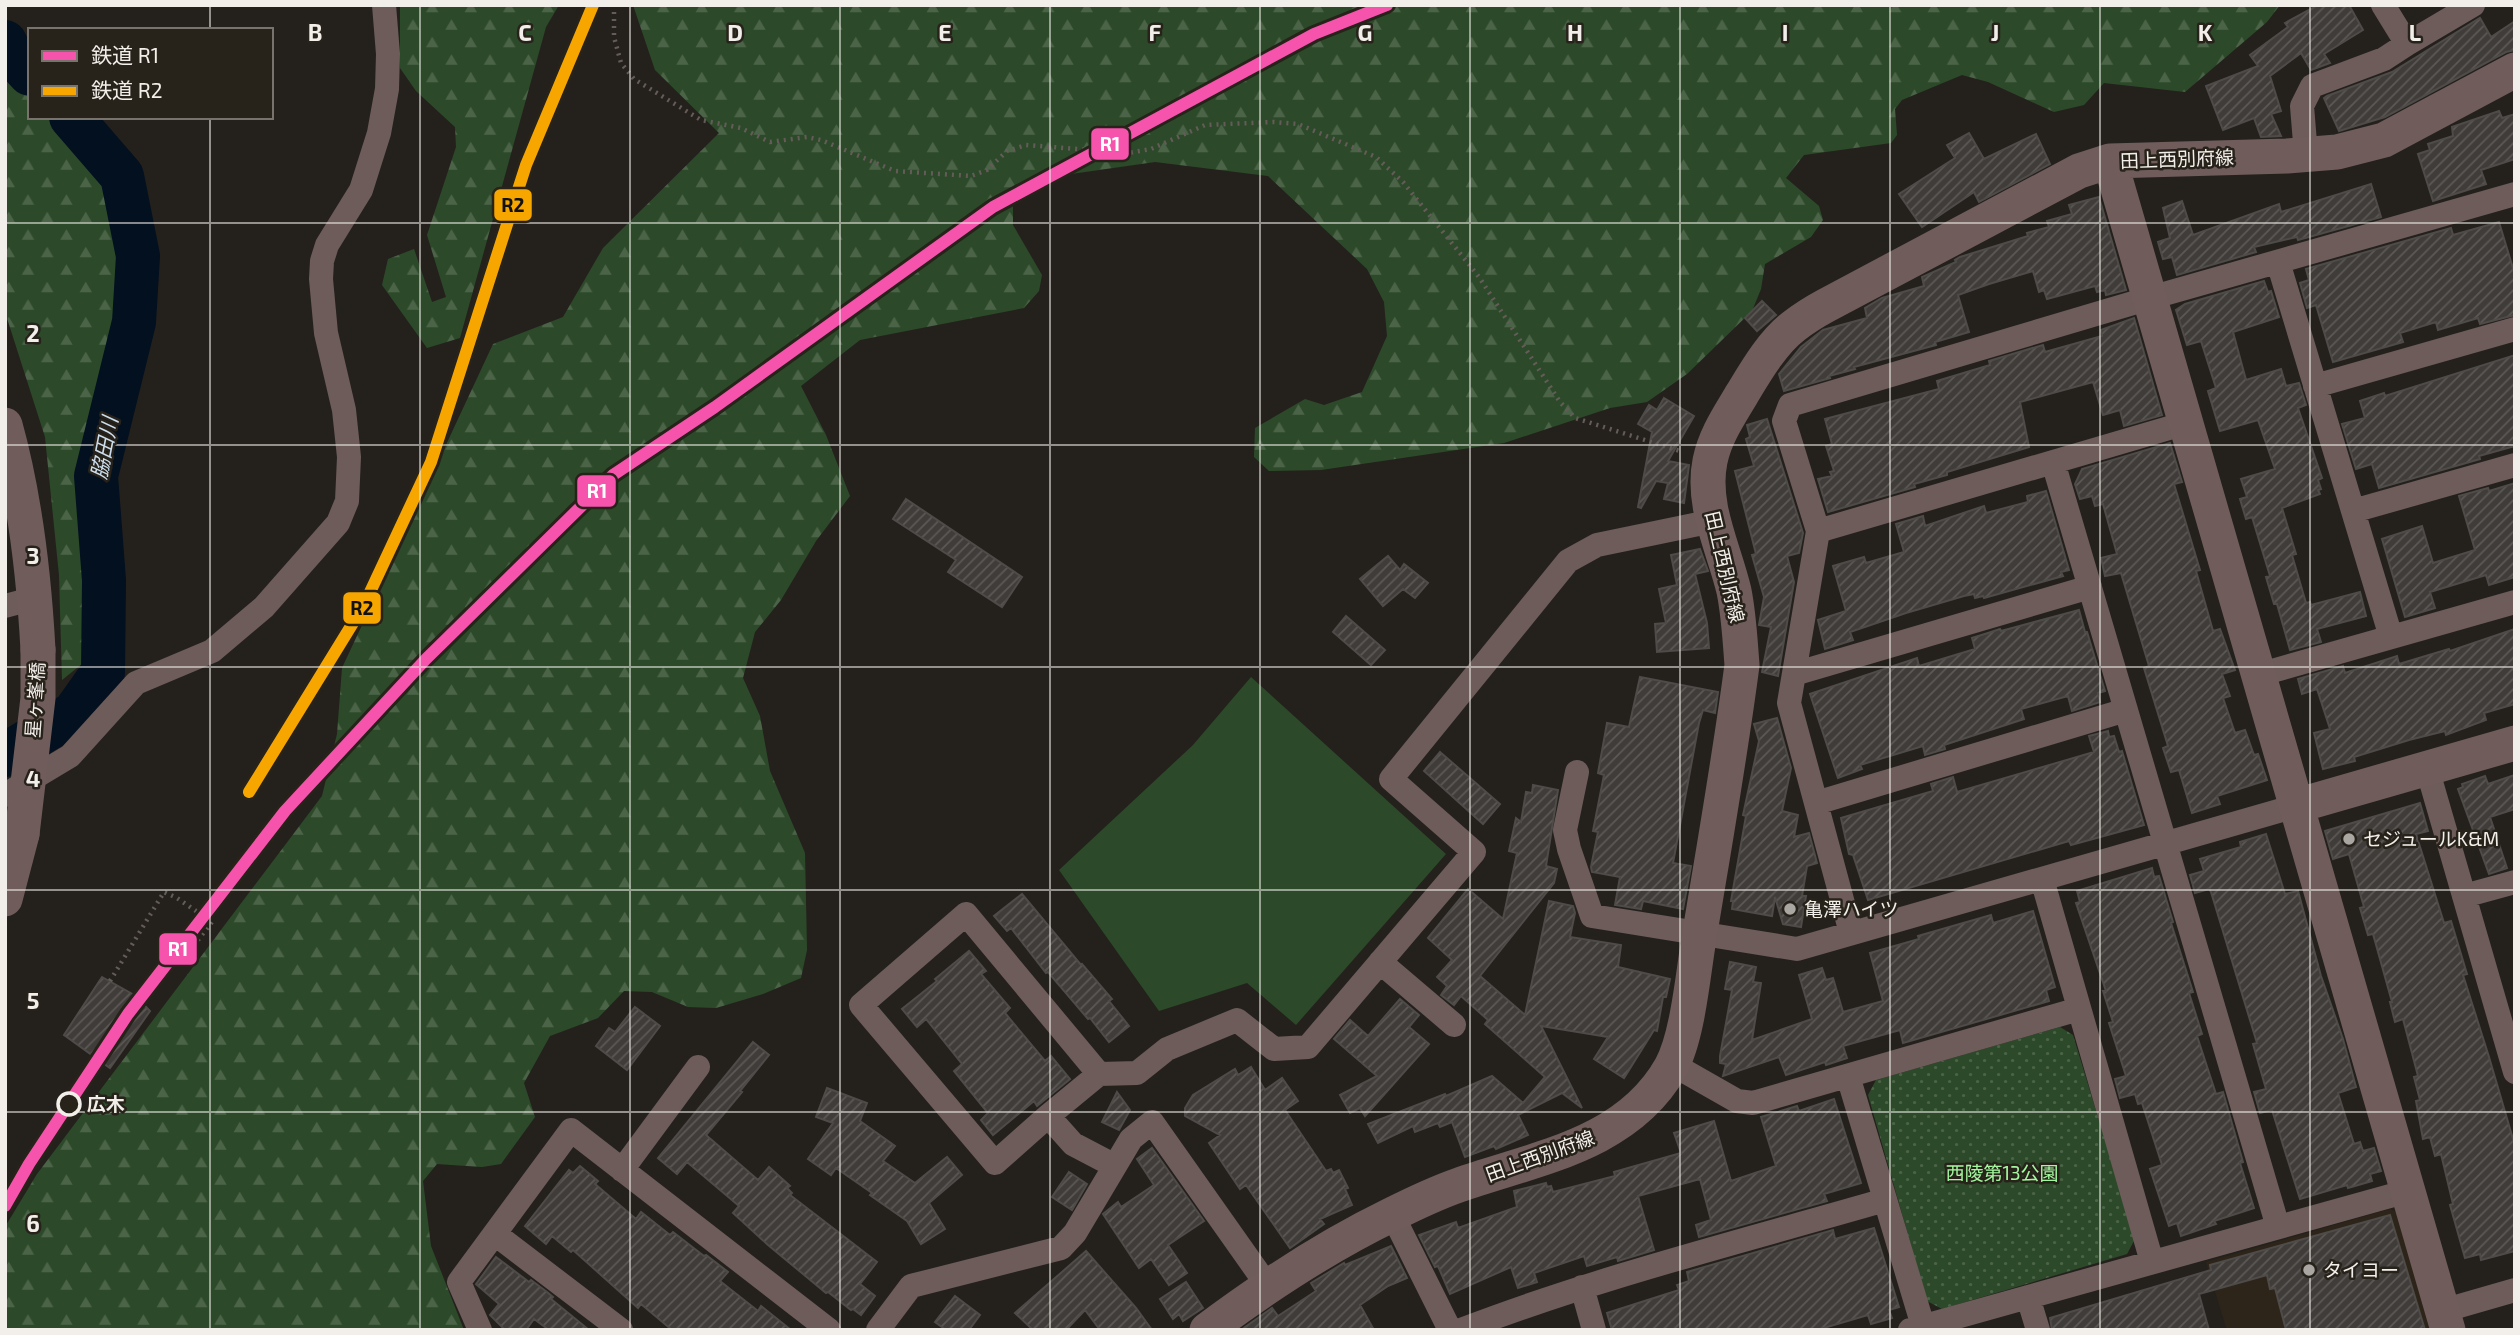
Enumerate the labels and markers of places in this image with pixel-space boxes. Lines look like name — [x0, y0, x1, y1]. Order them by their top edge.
place label: セジュールK&M — [2363, 827, 2499, 850]
marker: セジュールK&M — [2341, 831, 2357, 847]
place label: 亀澤ハイツ — [1804, 897, 1899, 920]
marker: 亀澤ハイツ — [1782, 901, 1798, 917]
marker: 広木 — [57, 1092, 81, 1116]
place label: 広木 — [87, 1092, 125, 1115]
place label: タイヨー — [2323, 1258, 2399, 1281]
marker: タイヨー — [2301, 1262, 2317, 1278]

